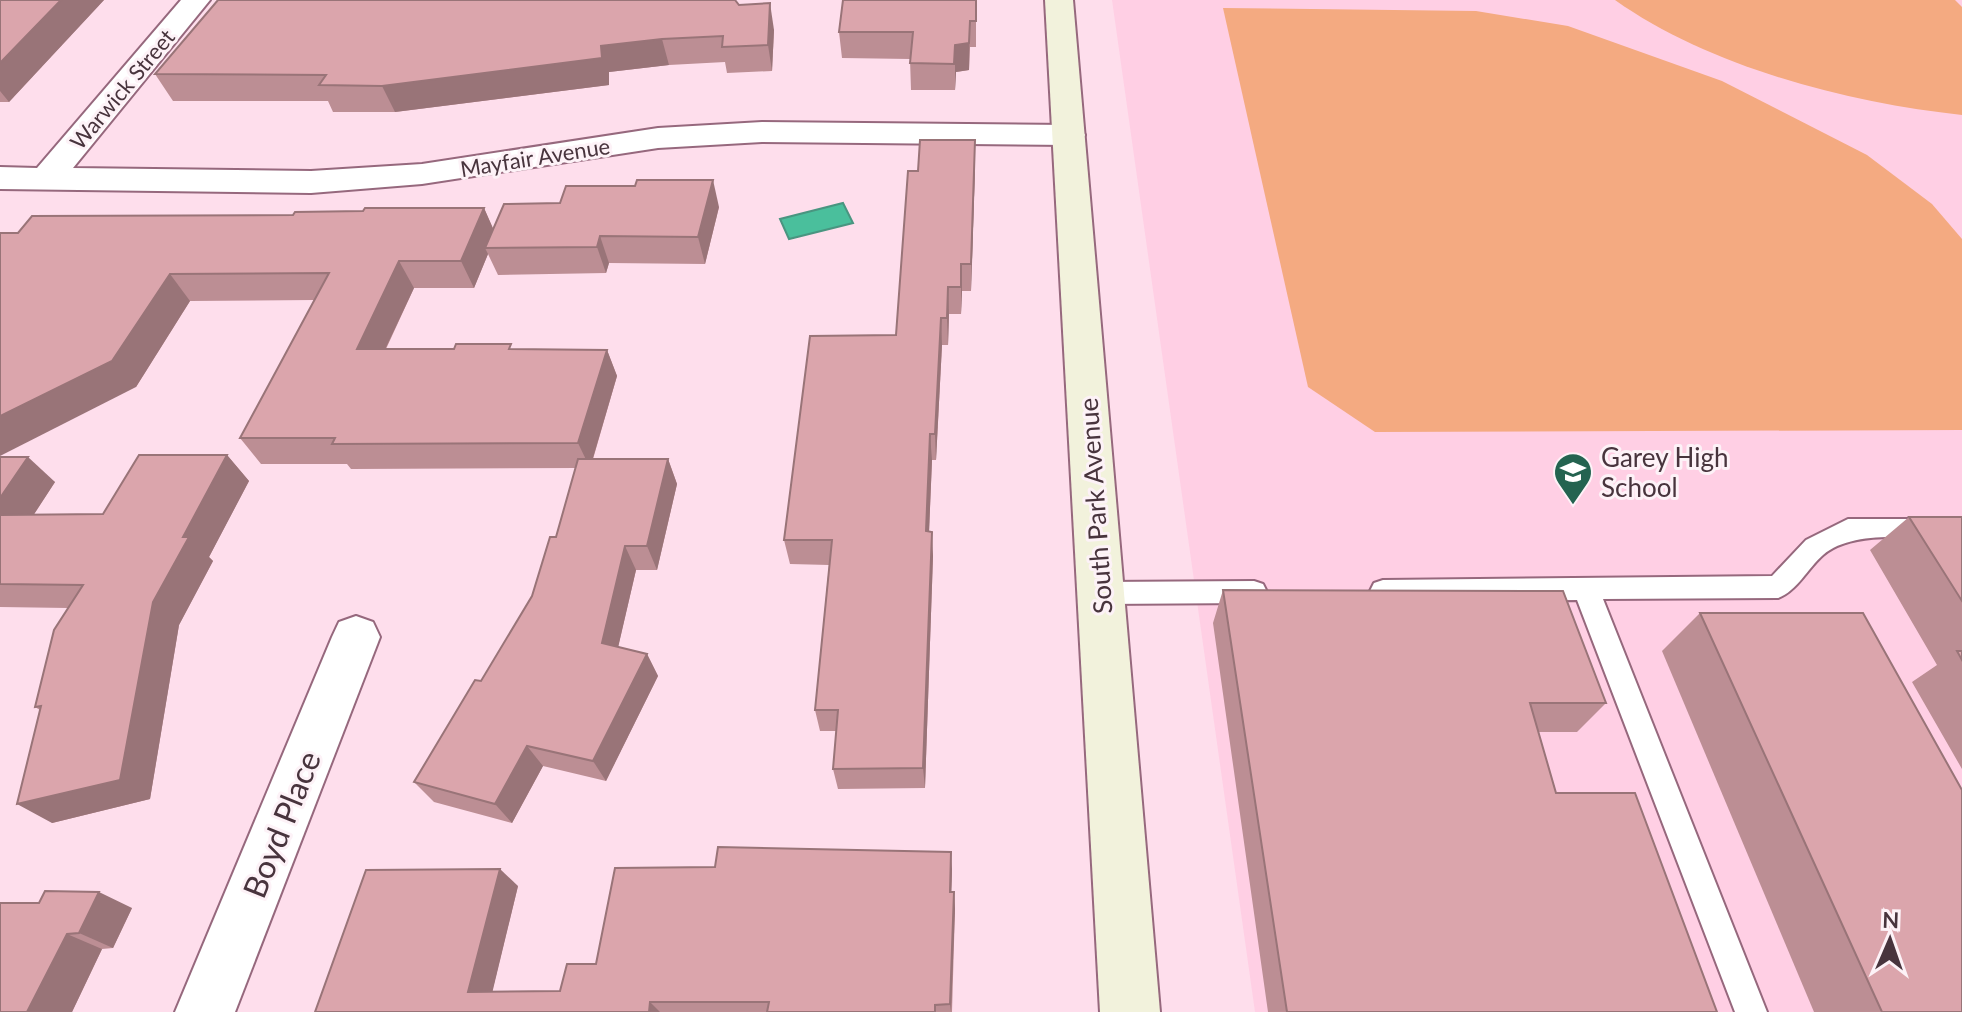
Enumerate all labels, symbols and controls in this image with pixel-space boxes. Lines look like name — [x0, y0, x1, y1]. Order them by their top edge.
street label: Warwick Street — [64, 23, 180, 154]
street label: Mayfair Avenue — [458, 132, 612, 182]
street label: South Park Avenue — [1071, 397, 1119, 615]
place label: Garey High School — [1601, 441, 1729, 503]
school or university icon: Garey High School — [1552, 451, 1594, 506]
street label: Boyd Place — [234, 745, 328, 903]
north arrow — [1850, 900, 1930, 980]
text: N — [1882, 906, 1900, 933]

